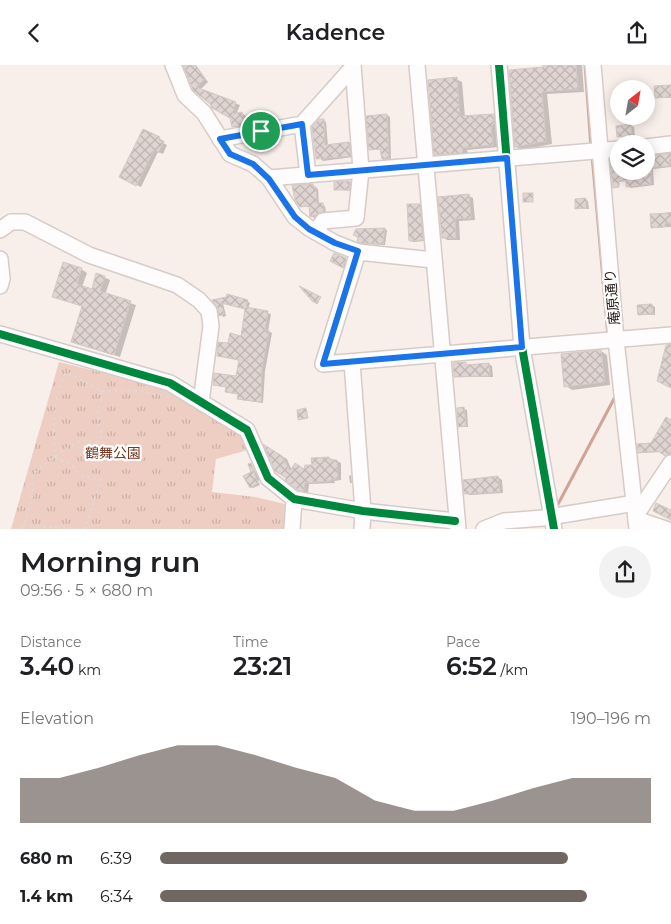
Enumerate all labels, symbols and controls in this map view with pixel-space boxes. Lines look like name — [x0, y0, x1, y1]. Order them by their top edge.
icon: back — [20, 19, 48, 47]
text: Kadence — [286, 19, 385, 46]
icon: share — [623, 19, 651, 47]
north arrow — [610, 80, 655, 125]
map controls — [610, 80, 655, 180]
pin — [240, 110, 282, 152]
icon: arrive — [247, 117, 275, 145]
button: layers — [610, 135, 655, 180]
street label: 庵原通り — [601, 268, 623, 326]
park label: 鶴舞公園 — [85, 444, 141, 462]
text: Morning run — [20, 545, 200, 579]
button: share — [599, 546, 651, 598]
text: 09:56 · 5 × 680 m — [20, 581, 153, 600]
text: Distance — [20, 633, 82, 651]
text: Time — [233, 633, 268, 651]
text: Pace — [446, 633, 480, 651]
text: 3.40 — [20, 651, 74, 681]
text: 23:21 — [233, 651, 292, 681]
text: 6:52 — [446, 651, 497, 681]
text: km — [74, 661, 101, 679]
text: /km — [497, 661, 528, 679]
text: Elevation — [20, 709, 94, 728]
text: 190–196 m — [571, 709, 651, 728]
text: 680 m — [20, 849, 73, 868]
text: 6:39 — [100, 849, 132, 868]
text: 1.4 km — [20, 887, 73, 906]
text: 6:34 — [100, 887, 133, 906]

